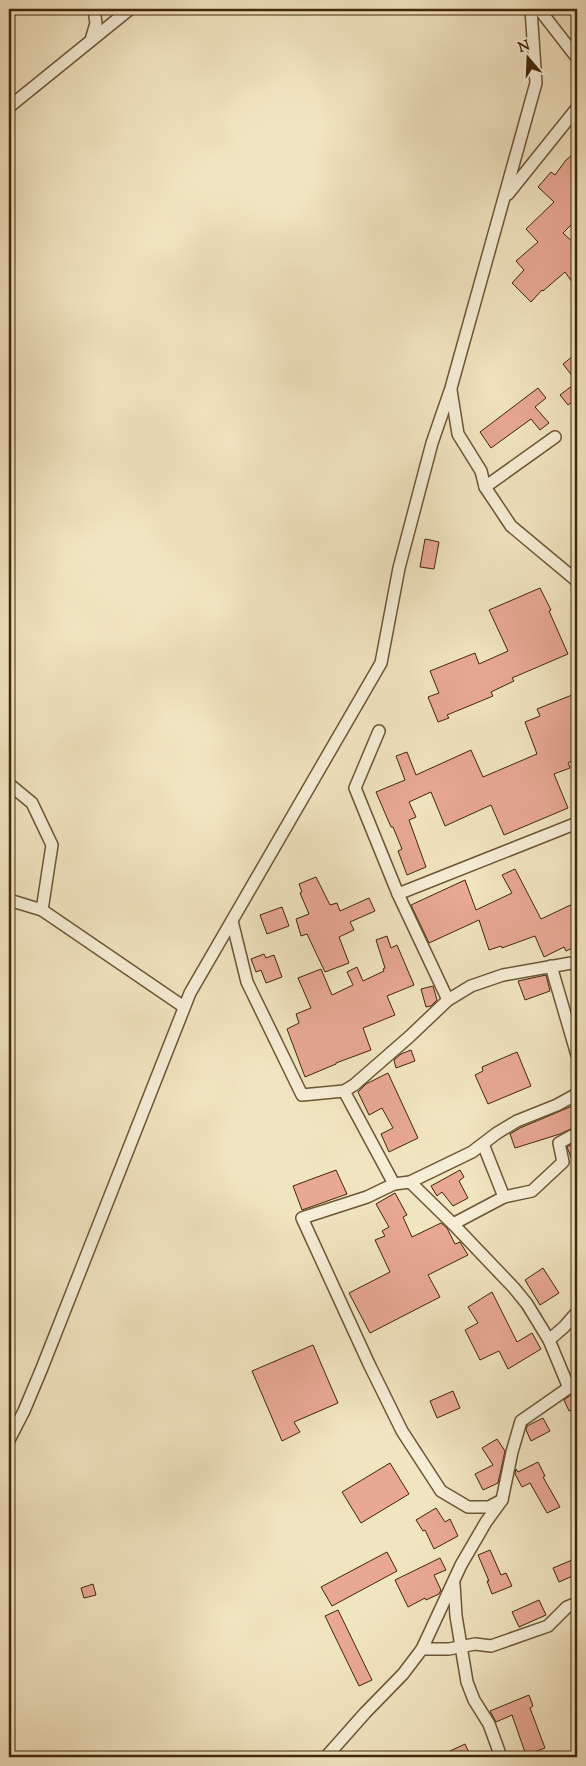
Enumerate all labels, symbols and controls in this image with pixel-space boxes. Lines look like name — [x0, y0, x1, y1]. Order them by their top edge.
north arrow — [504, 32, 554, 82]
text: N — [516, 36, 533, 59]

